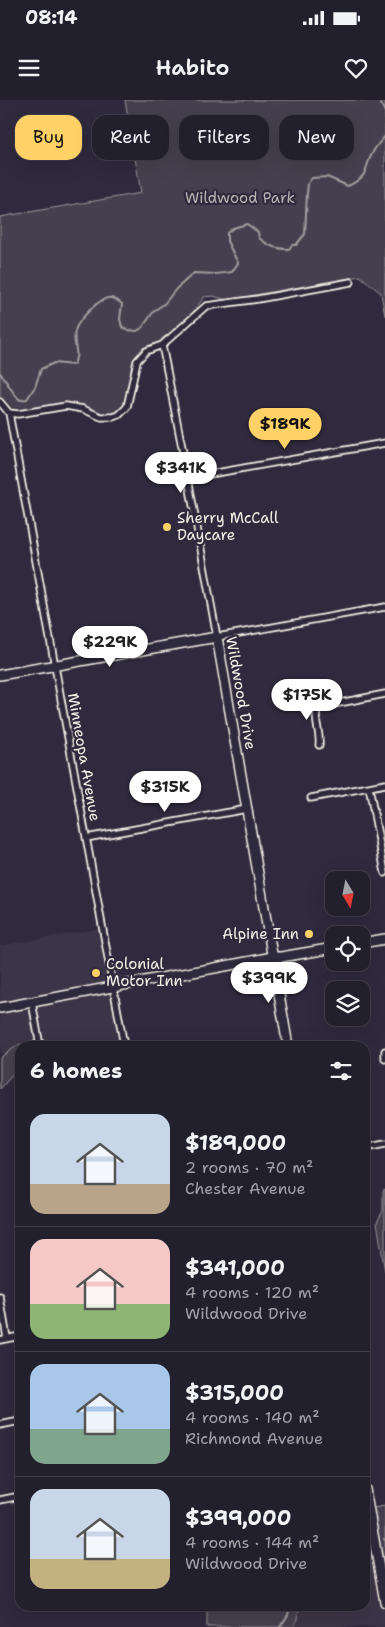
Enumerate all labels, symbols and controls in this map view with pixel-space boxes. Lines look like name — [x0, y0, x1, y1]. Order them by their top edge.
text: 08:14 — [25, 5, 78, 30]
text: Habito — [156, 53, 230, 82]
icon: menu — [15, 54, 43, 82]
icon: heart — [342, 54, 370, 82]
chip: Buy — [15, 115, 82, 160]
chip: Rent — [92, 115, 169, 160]
chip: Filters — [179, 115, 269, 160]
chip: New — [279, 115, 354, 160]
park label: Wildwood Park — [185, 188, 295, 208]
pin: $189K — [250, 408, 320, 450]
text: $189K — [260, 413, 310, 434]
pin: $341K — [146, 452, 216, 494]
text: $341K — [156, 457, 206, 478]
place label: Sherry McCall Daycare — [177, 508, 279, 545]
marker: Sherry McCall Daycare — [161, 521, 173, 533]
pin: $229K — [75, 626, 145, 668]
text: $229K — [83, 631, 137, 652]
street label: Wildwood Drive — [221, 635, 261, 751]
pin: $175K — [272, 678, 342, 721]
text: $175K — [282, 684, 332, 705]
street label: Minneopa Avenue — [63, 691, 105, 823]
pin: $315K — [130, 770, 200, 813]
text: $315K — [140, 776, 190, 797]
north arrow — [325, 871, 370, 916]
map controls — [325, 871, 370, 1026]
place label: Alpine Inn — [222, 924, 299, 944]
button: locate — [325, 926, 370, 971]
marker: Alpine Inn — [303, 928, 315, 940]
place label: Colonial Motor Inn — [106, 954, 183, 991]
pin: $399K — [234, 962, 304, 1004]
marker: Colonial Motor Inn — [90, 967, 102, 979]
text: $399K — [242, 967, 296, 988]
button: layers — [325, 981, 370, 1026]
text: 6 homes — [30, 1057, 122, 1085]
icon: filters — [327, 1057, 355, 1085]
text: $189,000 — [185, 1129, 286, 1157]
icon: home — [70, 1134, 130, 1194]
text: 2 rooms · 70 m² — [185, 1157, 313, 1178]
text: Chester Avenue — [185, 1178, 306, 1199]
text: $341,000 — [185, 1254, 285, 1282]
icon: home — [70, 1259, 130, 1319]
text: 4 rooms · 120 m² — [185, 1282, 319, 1303]
text: Wildwood Drive — [185, 1303, 307, 1324]
text: $315,000 — [185, 1379, 284, 1407]
icon: home — [70, 1384, 130, 1444]
text: 4 rooms · 140 m² — [185, 1407, 320, 1428]
text: Richmond Avenue — [185, 1428, 323, 1449]
text: $399,000 — [185, 1504, 291, 1532]
icon: home — [70, 1509, 130, 1569]
text: 4 rooms · 144 m² — [185, 1532, 319, 1553]
text: Wildwood Drive — [185, 1553, 307, 1574]

